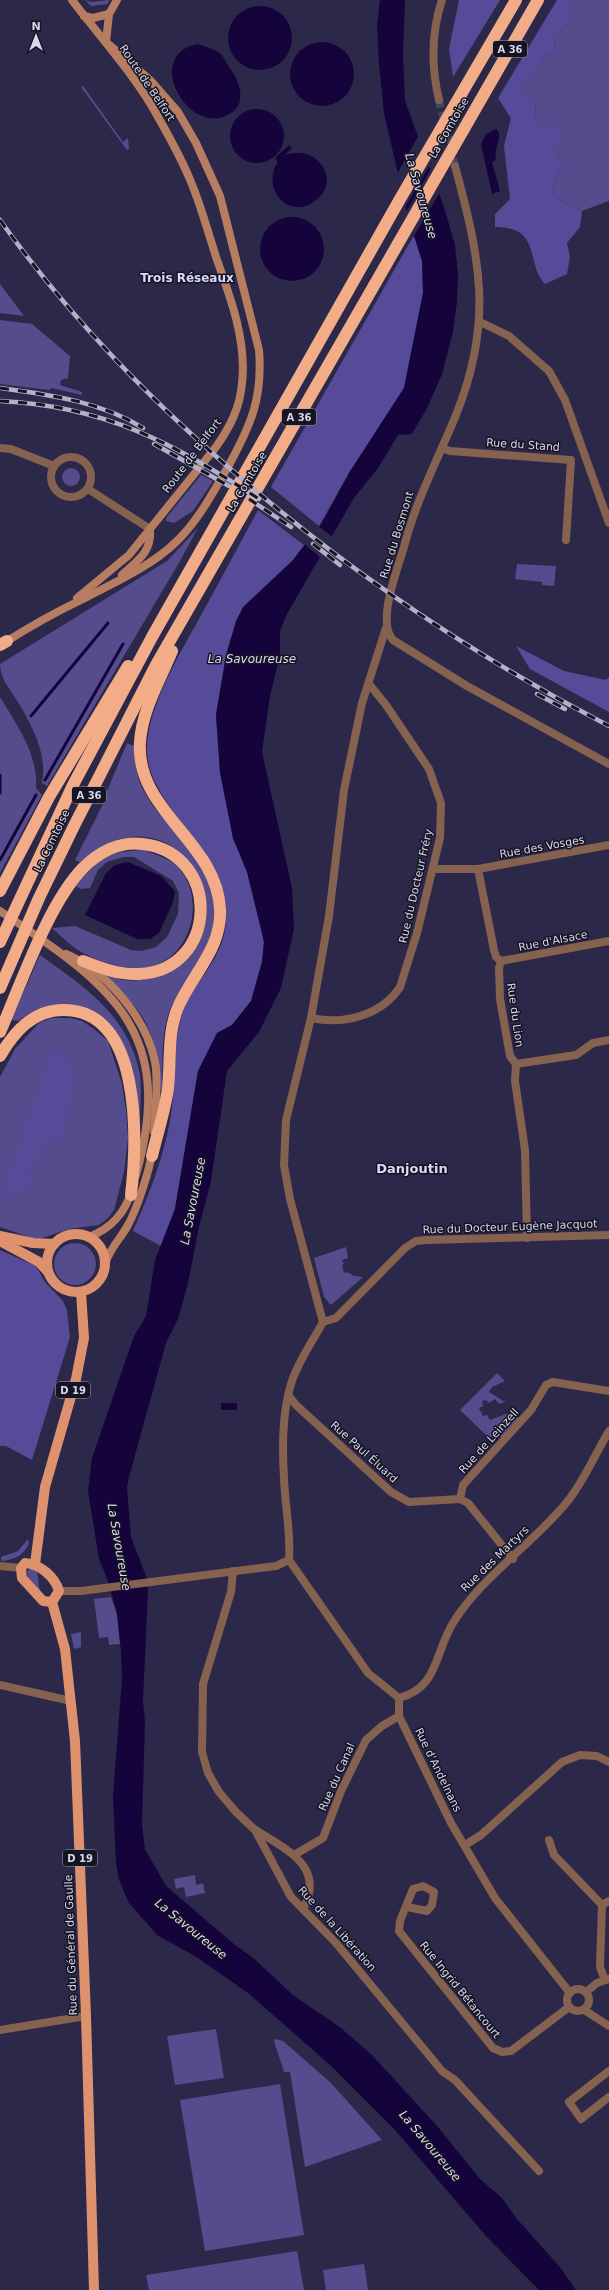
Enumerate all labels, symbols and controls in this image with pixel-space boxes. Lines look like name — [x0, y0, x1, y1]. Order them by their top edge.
north arrow — [16, 16, 56, 56]
text: N — [31, 20, 41, 33]
road number: A 36 — [493, 41, 527, 57]
street label: Route de Belfort — [117, 42, 178, 124]
street label: La Comtoise — [426, 95, 472, 161]
water label: La Savoureuse — [402, 152, 440, 240]
district label: Trois Réseaux — [140, 271, 234, 285]
road number: A 36 — [282, 409, 316, 425]
street label: Route de Belfort — [160, 416, 225, 496]
street label: Rue du Stand — [486, 436, 560, 454]
street label: La Comtoise — [224, 449, 270, 515]
street label: Rue du Bosmont — [378, 489, 417, 580]
water label: La Savoureuse — [208, 652, 296, 666]
road number: A 36 — [72, 787, 106, 803]
street label: La Comtoise — [31, 807, 73, 874]
street label: Rue du Docteur Fréry — [397, 827, 436, 944]
street label: Rue des Vosges — [499, 833, 586, 861]
street label: Rue d'Alsace — [517, 928, 589, 954]
street label: Rue du Lion — [504, 982, 526, 1048]
water label: La Savoureuse — [178, 1156, 208, 1246]
district label: Danjoutin — [376, 1161, 448, 1176]
street label: Rue du Docteur Eugène Jacquot — [422, 1217, 598, 1237]
road number: D 19 — [56, 1382, 90, 1398]
street label: Rue de Leinzell — [456, 1406, 522, 1476]
street label: Rue Paul Éluard — [328, 1418, 400, 1486]
water label: La Savoureuse — [104, 1502, 134, 1592]
street label: Rue des Martyrs — [458, 1523, 532, 1595]
street label: Rue d'Andelnans — [412, 1726, 464, 1814]
street label: Rue du Canal — [316, 1741, 358, 1813]
road number: D 19 — [63, 1850, 97, 1866]
street label: Rue du Général de Gaulle — [62, 1874, 80, 2016]
street label: Rue de la Libération — [295, 1884, 379, 1974]
water label: La Savoureuse — [152, 1896, 230, 1962]
street label: Rue Ingrid Bétancourt — [417, 1939, 503, 2041]
water label: La Savoureuse — [396, 2108, 464, 2184]

